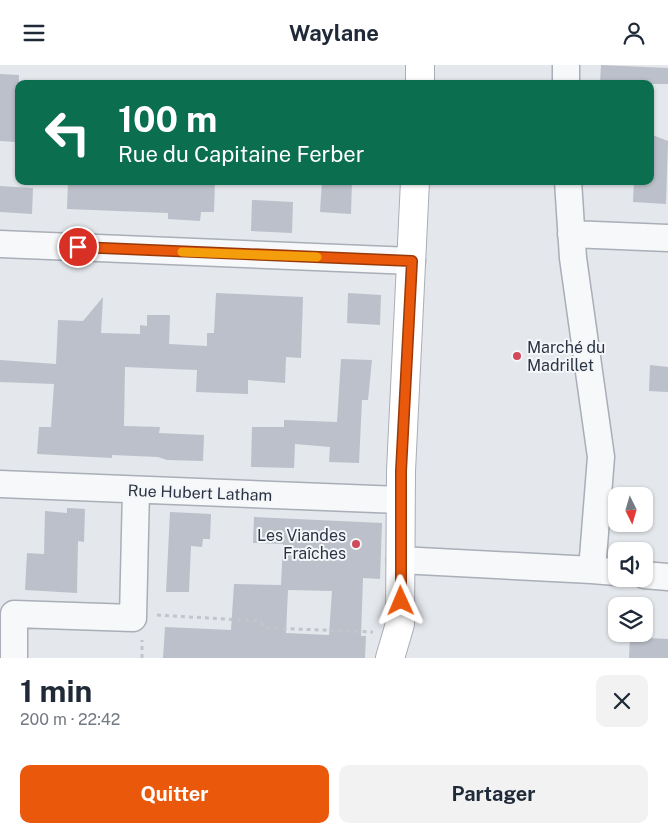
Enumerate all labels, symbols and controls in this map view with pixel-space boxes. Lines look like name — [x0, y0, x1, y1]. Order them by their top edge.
icon: menu — [20, 19, 48, 47]
icon: person — [620, 19, 648, 47]
text: Waylane — [289, 20, 379, 46]
text: 100 m — [118, 99, 217, 140]
icon: left — [35, 100, 100, 165]
text: Rue du Capitaine Ferber — [118, 141, 364, 167]
pin — [57, 226, 99, 268]
icon: arrive — [64, 233, 92, 261]
place label: Marché du Madrillet — [527, 338, 605, 375]
marker: Marché du Madrillet — [511, 350, 523, 362]
street label: Rue Hubert Latham — [127, 481, 273, 505]
north arrow — [608, 487, 652, 533]
map controls — [608, 487, 653, 642]
place label: Les Viandes Fraîches — [257, 526, 346, 563]
marker: Les Viandes Fraîches — [350, 538, 362, 550]
button: sound — [608, 542, 653, 587]
position arrow — [374, 574, 426, 626]
button: layers — [608, 597, 653, 642]
text: 1 min — [20, 673, 92, 709]
button: close — [596, 675, 648, 727]
text: 200 m · 22:42 — [20, 710, 120, 729]
button: Quitter — [20, 765, 329, 823]
button: Partager — [339, 765, 648, 823]

